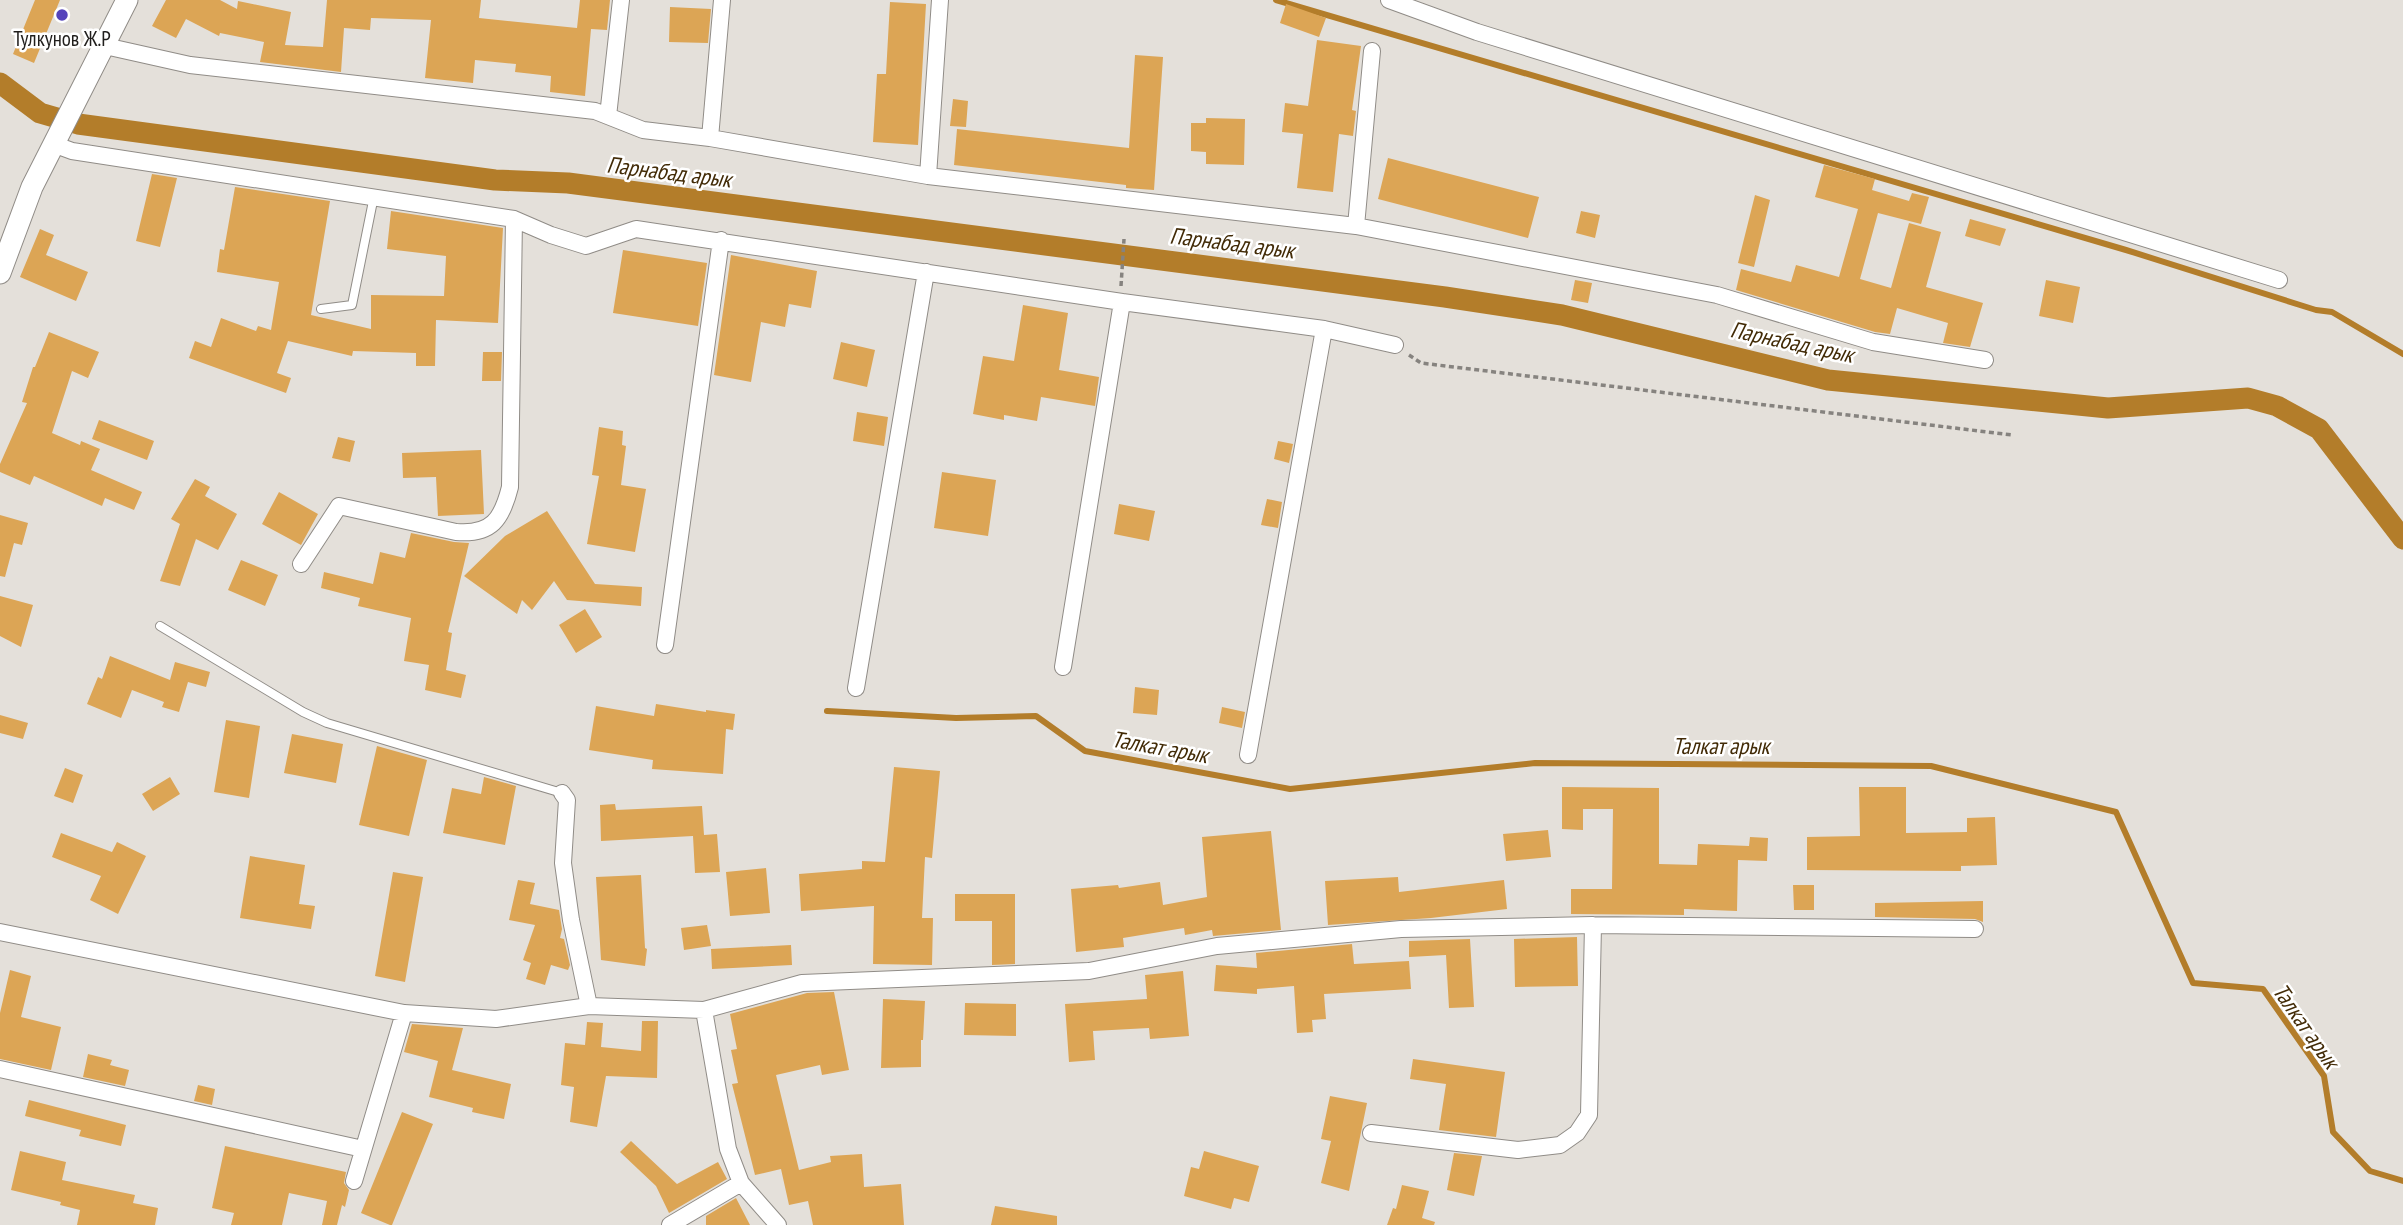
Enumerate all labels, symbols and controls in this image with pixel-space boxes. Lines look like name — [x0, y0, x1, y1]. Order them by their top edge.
marker: Тулкунов Ж.Р — [54, 7, 70, 23]
place label: Тулкунов Ж.Р — [13, 25, 111, 52]
water label: Парнабад арык — [605, 149, 736, 194]
water label: Парнабад арык — [1168, 220, 1299, 265]
water label: Парнабад арык — [1728, 314, 1859, 369]
water label: Талкат арык — [1110, 724, 1213, 770]
water label: Талкат арык — [1672, 731, 1773, 760]
water label: Талкат арык — [2267, 978, 2348, 1076]

